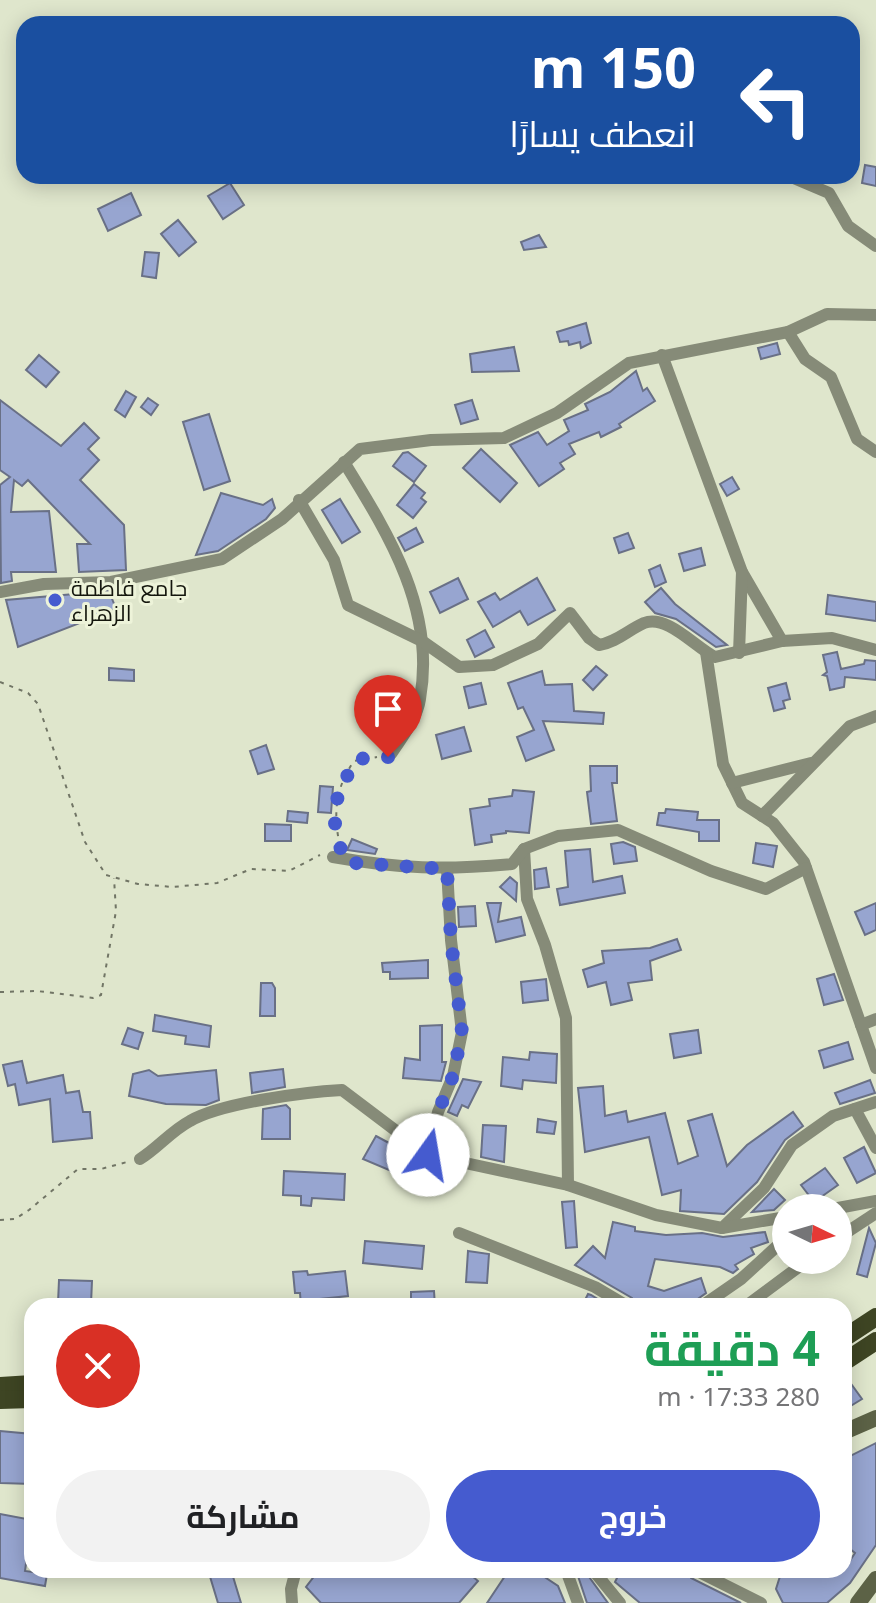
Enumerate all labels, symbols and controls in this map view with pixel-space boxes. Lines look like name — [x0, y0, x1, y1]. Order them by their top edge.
text: 150 m — [531, 28, 696, 104]
icon: left — [724, 48, 828, 152]
text: انعطف يسارًا — [509, 109, 696, 158]
place label: جامع فاطمة الزهراء — [71, 572, 187, 627]
marker: جامع فاطمة الزهراء — [46, 591, 64, 609]
pin — [354, 675, 422, 757]
icon: arrive — [366, 687, 410, 731]
position arrow — [386, 1113, 470, 1197]
north arrow — [772, 1194, 852, 1274]
map controls — [772, 1194, 852, 1274]
text: 4 دقيقة — [644, 1315, 820, 1380]
button: close — [56, 1324, 140, 1408]
text: 280 m · 17:33 — [657, 1378, 820, 1414]
button: مشاركة — [56, 1470, 430, 1562]
button: خروج — [446, 1470, 820, 1562]

